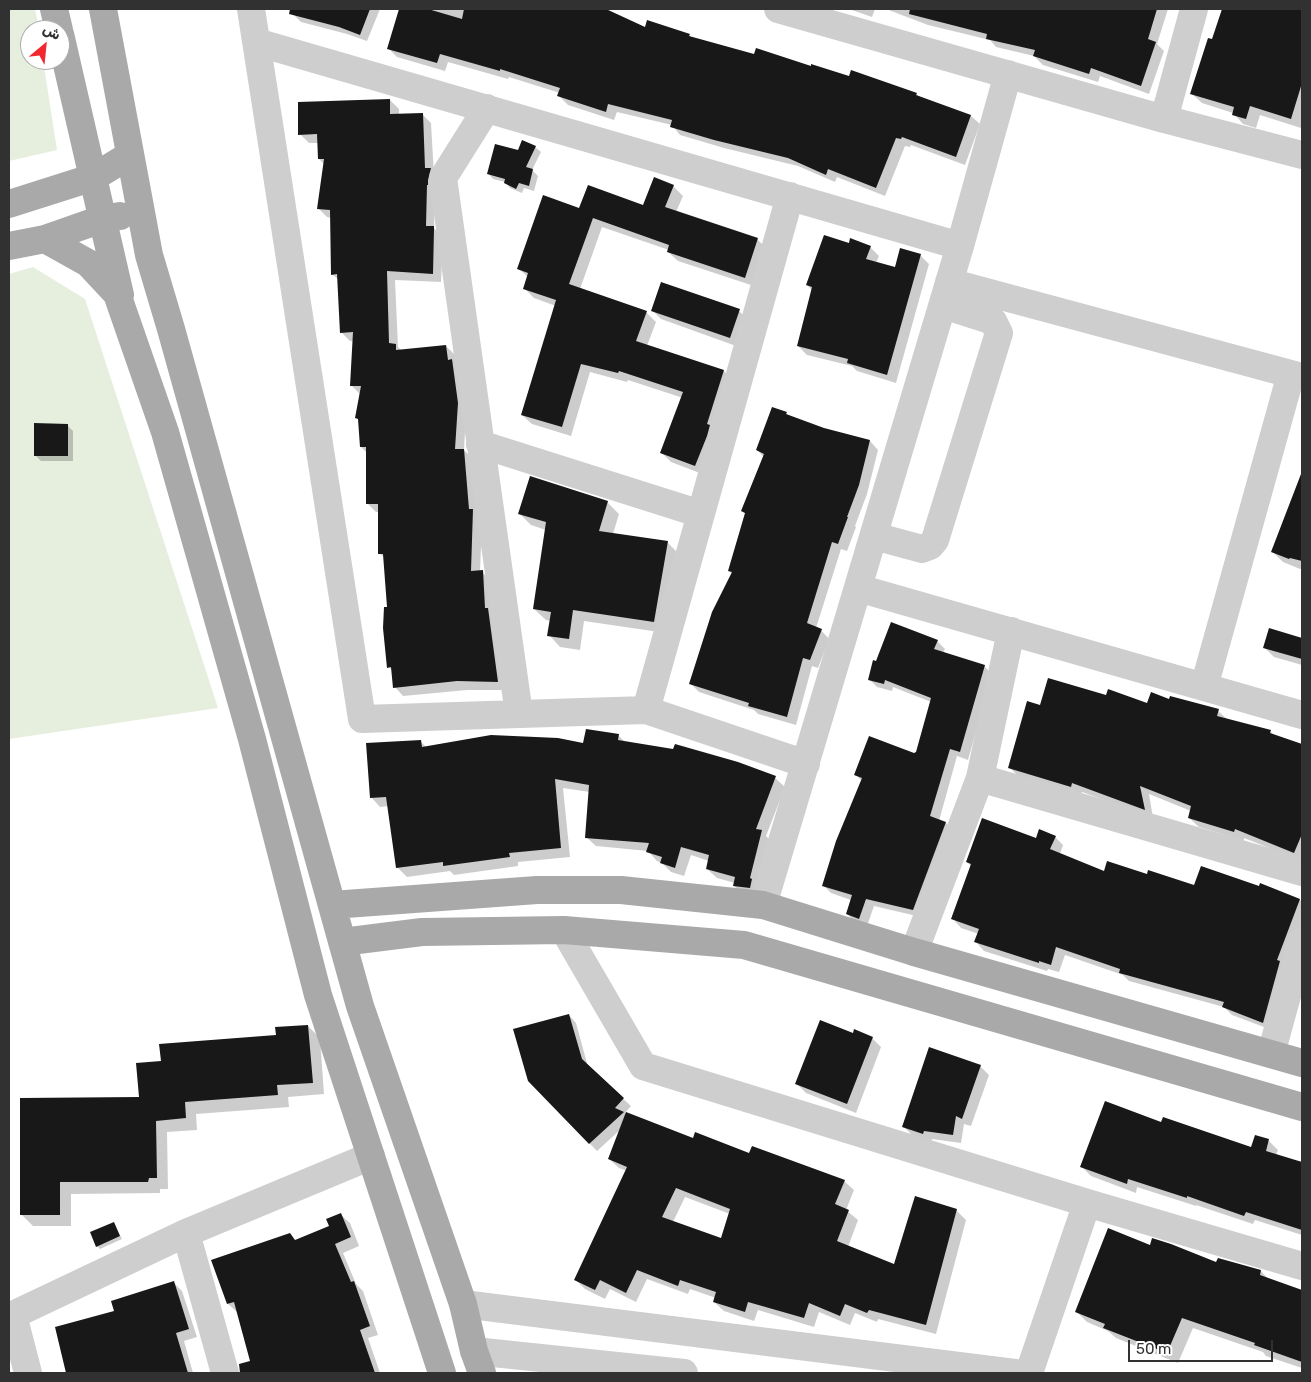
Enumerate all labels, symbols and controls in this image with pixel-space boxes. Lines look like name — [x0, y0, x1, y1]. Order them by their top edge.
north arrow — [20, 20, 70, 70]
text: ش — [40, 21, 64, 44]
scale bar — [1131, 1330, 1276, 1362]
text: 50 m — [1136, 1340, 1171, 1358]

